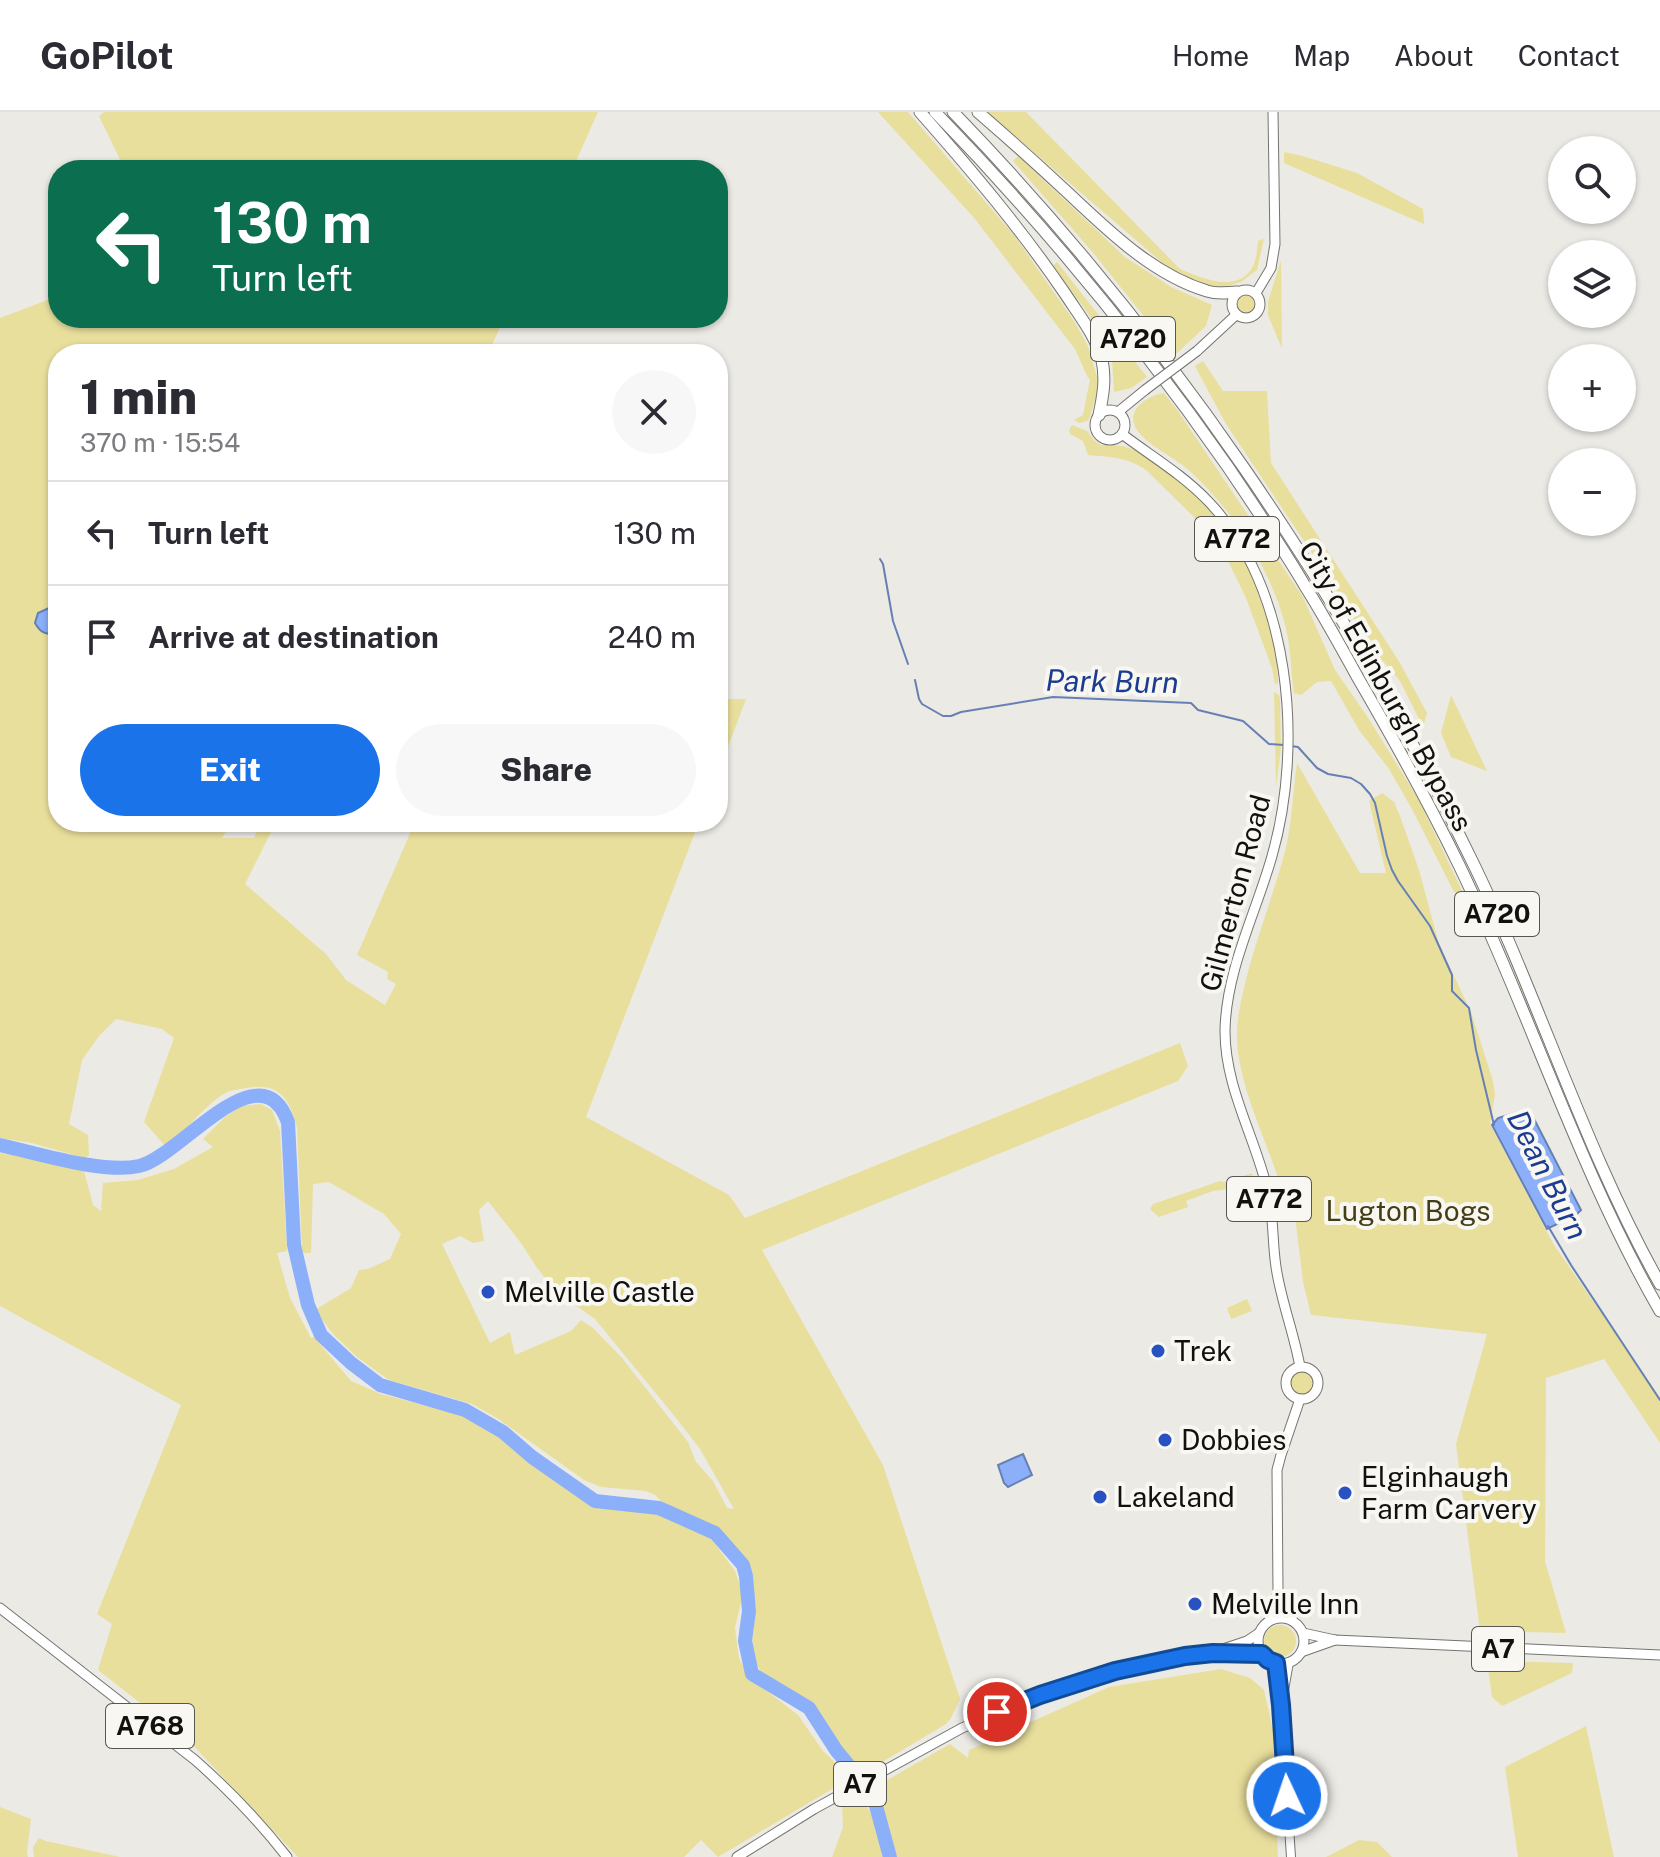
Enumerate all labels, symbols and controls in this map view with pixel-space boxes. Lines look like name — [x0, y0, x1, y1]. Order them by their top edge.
text: GoPilot — [40, 33, 174, 78]
text: Home — [1172, 39, 1249, 72]
text: Map — [1293, 39, 1350, 72]
text: About — [1394, 39, 1474, 72]
text: Contact — [1518, 39, 1620, 72]
map controls — [1548, 136, 1636, 536]
button: search — [1548, 136, 1636, 224]
text: 130 m — [212, 190, 372, 256]
icon: left — [80, 192, 184, 296]
button: layers — [1548, 240, 1636, 328]
text: Turn left — [212, 257, 353, 299]
road number: A720 — [1091, 317, 1175, 361]
button: + — [1548, 344, 1636, 432]
text: 1 min — [80, 368, 197, 425]
button: close — [612, 370, 696, 454]
text: 370 m · 15:54 — [80, 427, 240, 458]
button: − — [1548, 448, 1636, 536]
icon: left — [80, 511, 124, 555]
text: Turn left — [148, 515, 269, 551]
text: 130 m — [613, 515, 696, 551]
road number: A772 — [1195, 517, 1279, 561]
street label: City of Edinburgh Bypass — [1293, 535, 1480, 837]
icon: arrive — [80, 615, 124, 659]
text: Arrive at destination — [148, 619, 439, 655]
text: 240 m — [608, 619, 696, 655]
water label: Park Burn — [1045, 662, 1179, 700]
button: Exit — [80, 724, 380, 816]
button: Share — [396, 724, 696, 816]
street label: Gilmerton Road — [1192, 791, 1277, 995]
road number: A720 — [1455, 892, 1539, 936]
water label: Dean Burn — [1500, 1104, 1596, 1245]
road number: A772 — [1227, 1177, 1311, 1221]
park label: Lugton Bogs — [1326, 1194, 1490, 1227]
place label: Melville Castle — [504, 1275, 695, 1308]
marker: Melville Castle — [479, 1283, 497, 1301]
place label: Trek — [1174, 1334, 1232, 1367]
marker: Trek — [1149, 1342, 1167, 1360]
place label: Dobbies — [1181, 1423, 1287, 1456]
marker: Dobbies — [1156, 1431, 1174, 1449]
place label: Elginhaugh Farm Carvery — [1361, 1460, 1537, 1525]
place label: Lakeland — [1116, 1480, 1235, 1513]
marker: Elginhaugh Farm Carvery — [1336, 1484, 1354, 1502]
marker: Lakeland — [1091, 1488, 1109, 1506]
place label: Melville Inn — [1211, 1587, 1359, 1620]
marker: Melville Inn — [1186, 1595, 1204, 1613]
road number: A7 — [1472, 1627, 1524, 1671]
pin — [963, 1678, 1031, 1746]
icon: arrive — [975, 1690, 1019, 1734]
road number: A768 — [106, 1704, 194, 1748]
position arrow — [1245, 1754, 1329, 1838]
road number: A7 — [834, 1762, 886, 1806]

